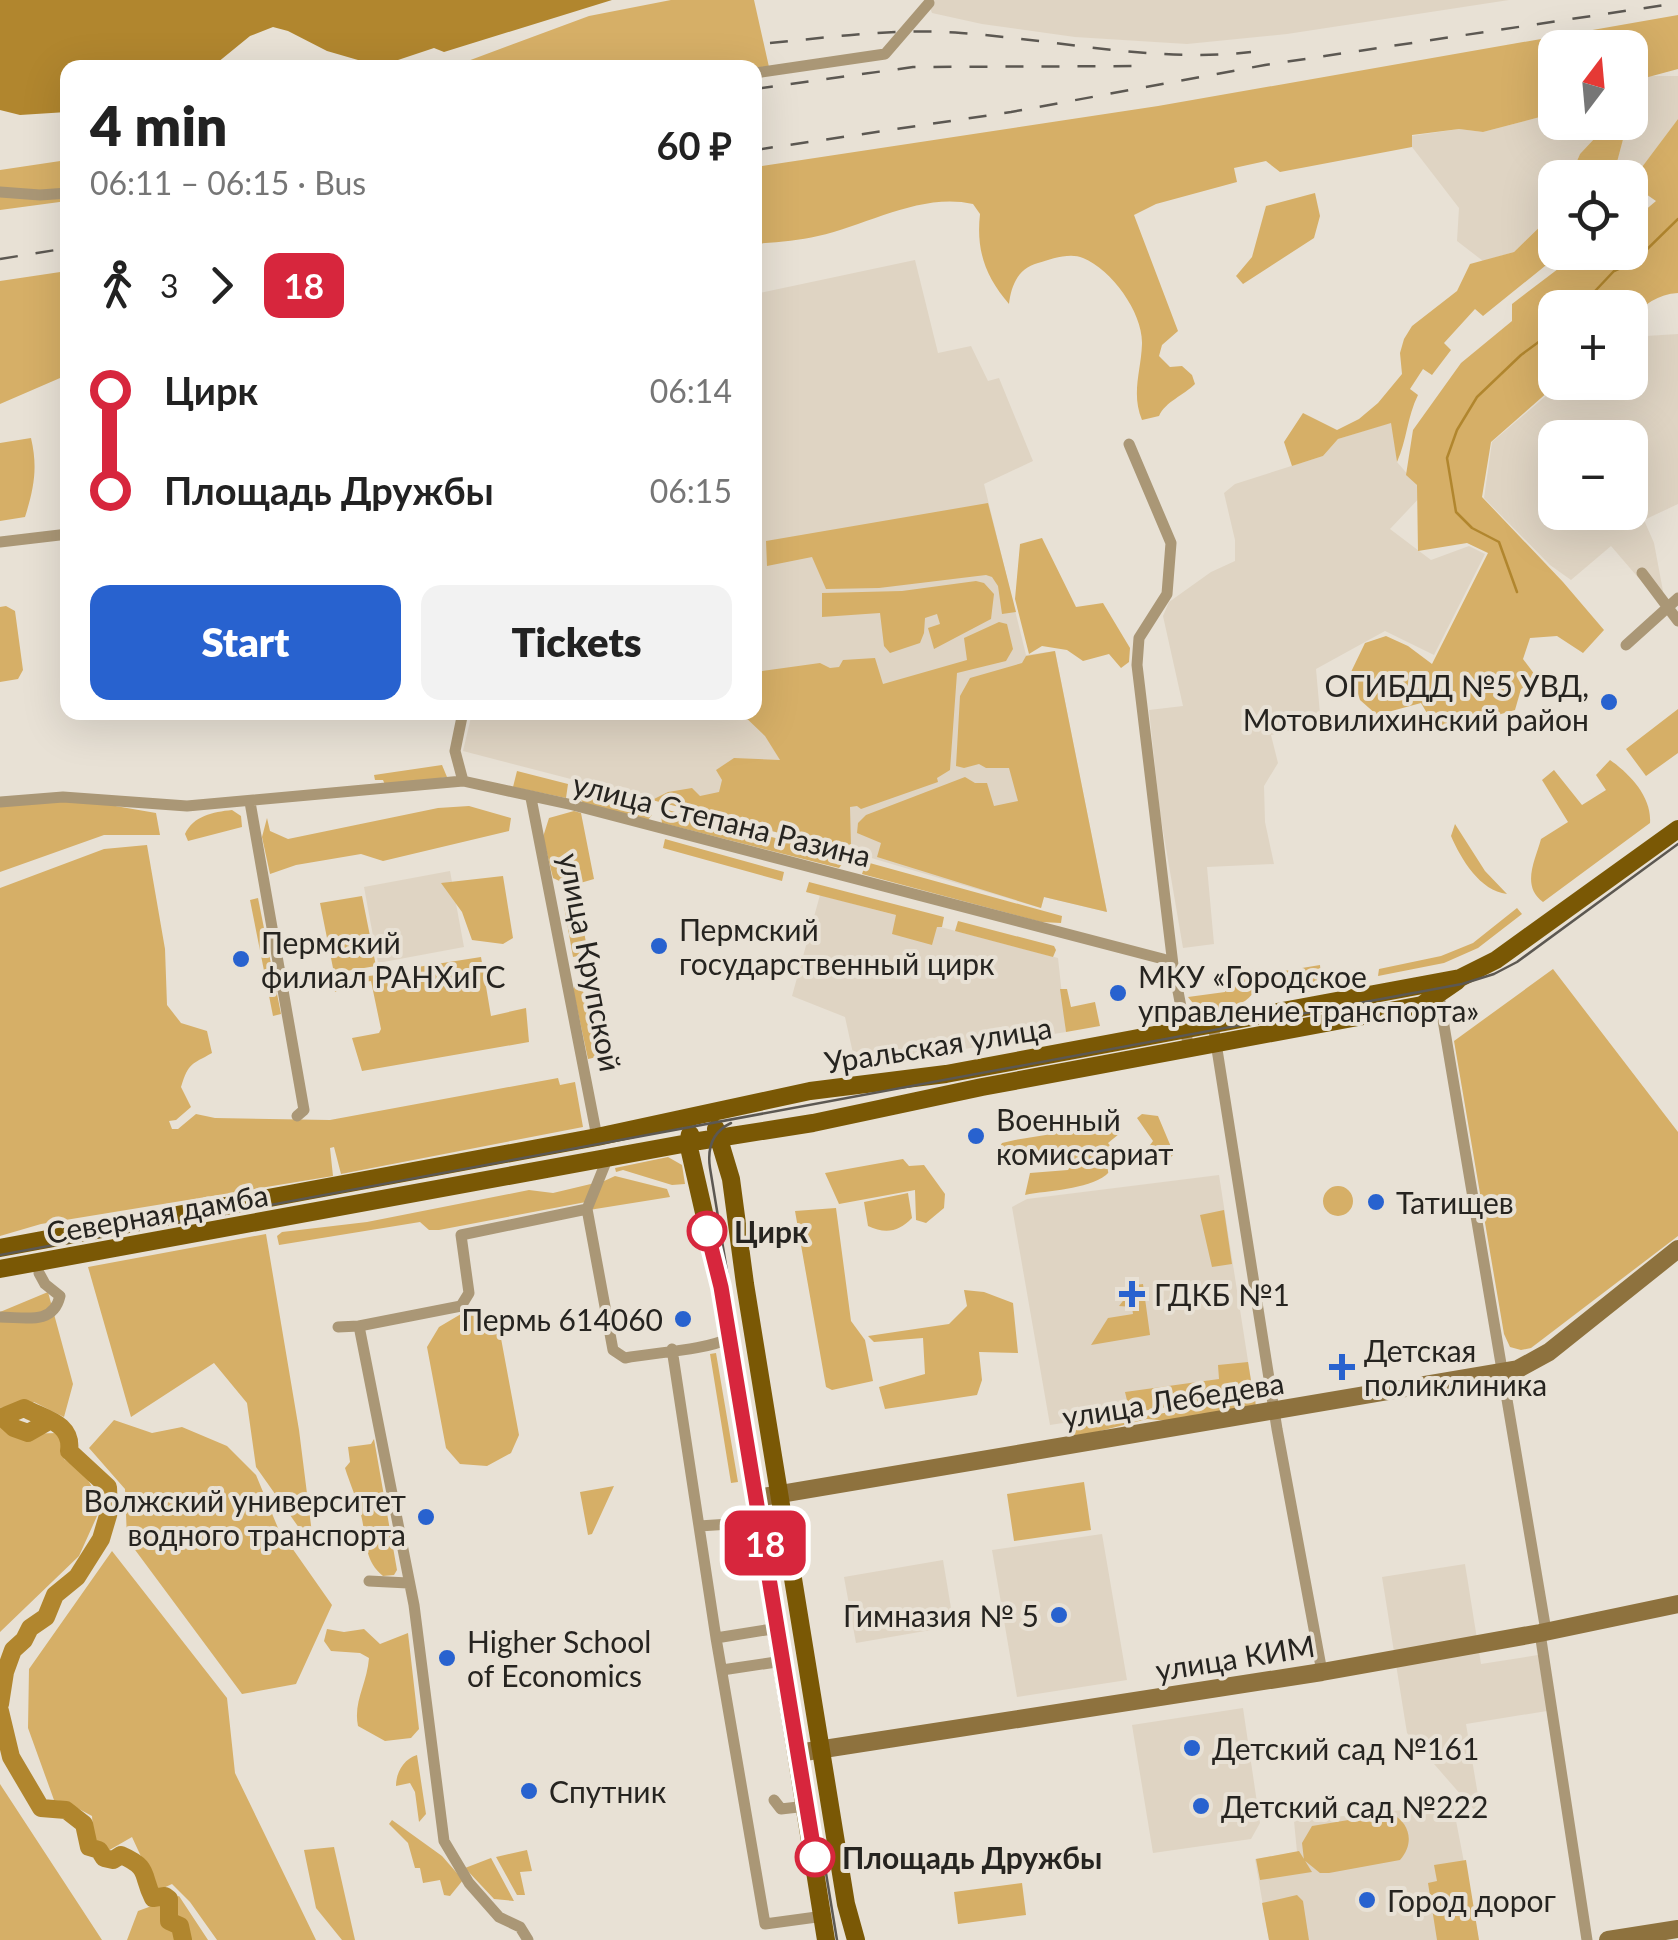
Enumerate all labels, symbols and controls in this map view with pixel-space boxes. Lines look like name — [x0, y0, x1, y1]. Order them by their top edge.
north arrow — [1538, 30, 1648, 140]
map controls — [1538, 30, 1648, 530]
text: 4 min — [90, 92, 227, 158]
text: 60 ₽ — [657, 122, 732, 168]
button: locate — [1538, 160, 1648, 270]
text: 06:11 – 06:15 · Bus — [90, 163, 366, 202]
icon: walk — [90, 258, 145, 313]
icon: forward — [194, 258, 249, 313]
text: 18 — [284, 264, 324, 306]
text: 3 — [160, 266, 179, 305]
button: + — [1538, 290, 1648, 400]
text: Цирк — [164, 367, 258, 413]
text: 06:14 — [650, 371, 732, 410]
button: − — [1538, 420, 1648, 530]
text: Площадь Дружбы — [164, 467, 494, 513]
text: 06:15 — [650, 471, 732, 510]
button: Start — [90, 585, 401, 700]
button: Tickets — [421, 585, 732, 700]
place label: ОГИБДД №5 УВД, Мотовилихинский район — [1243, 667, 1589, 737]
marker: ОГИБДД №5 УВД, Мотовилихинский район — [1598, 691, 1620, 713]
street label: улица Степана Разина — [569, 765, 875, 873]
street label: улица Крупской — [552, 850, 630, 1074]
place label: Пермский государственный цирк — [679, 911, 995, 981]
place label: Пермский филиал РАНХиГС — [261, 924, 506, 994]
marker: Пермский государственный цирк — [648, 935, 670, 957]
marker: Пермский филиал РАНХиГС — [230, 948, 252, 970]
place label: МКУ «Городское управление транспорта» — [1138, 958, 1479, 1028]
marker: МКУ «Городское управление транспорта» — [1107, 982, 1129, 1004]
street label: Уральская улица — [822, 1008, 1054, 1080]
place label: Военный комиссариат — [996, 1101, 1173, 1171]
marker: Военный комиссариат — [965, 1125, 987, 1147]
street label: Северная дамба — [43, 1176, 271, 1250]
place label: Татищев — [1396, 1184, 1514, 1220]
marker: Татищев — [1365, 1191, 1387, 1213]
marker: Цирк — [688, 1212, 726, 1250]
place label: Цирк — [734, 1213, 809, 1249]
place label: ГДКБ №1 — [1154, 1276, 1290, 1312]
marker: ГДКБ №1 — [1119, 1281, 1145, 1307]
place label: Пермь 614060 — [461, 1301, 663, 1337]
marker: Пермь 614060 — [672, 1308, 694, 1330]
place label: Детская поликлиника — [1364, 1332, 1547, 1402]
marker: Детская поликлиника — [1329, 1354, 1355, 1380]
street label: улица Лебедева — [1060, 1364, 1286, 1434]
place label: Волжский университет водного транспорта — [84, 1482, 406, 1552]
marker: Волжский университет водного транспорта — [415, 1506, 437, 1528]
line badge: 18 — [720, 1510, 810, 1576]
text: 18 — [745, 1522, 785, 1564]
place label: Гимназия № 5 — [843, 1597, 1039, 1633]
marker: Гимназия № 5 — [1048, 1604, 1070, 1626]
place label: Higher School of Economics — [467, 1623, 651, 1693]
street label: улица КИМ — [1153, 1627, 1317, 1687]
marker: Higher School of Economics — [436, 1647, 458, 1669]
place label: Детский сад №161 — [1212, 1730, 1479, 1766]
marker: Детский сад №161 — [1181, 1737, 1203, 1759]
place label: Спутник — [549, 1773, 667, 1809]
marker: Спутник — [518, 1780, 540, 1802]
place label: Детский сад №222 — [1221, 1788, 1488, 1824]
marker: Детский сад №222 — [1190, 1795, 1212, 1817]
marker: Площадь Дружбы — [796, 1838, 834, 1876]
place label: Площадь Дружбы — [842, 1839, 1102, 1875]
place label: Город дорог — [1387, 1882, 1556, 1918]
marker: Город дорог — [1356, 1889, 1378, 1911]

